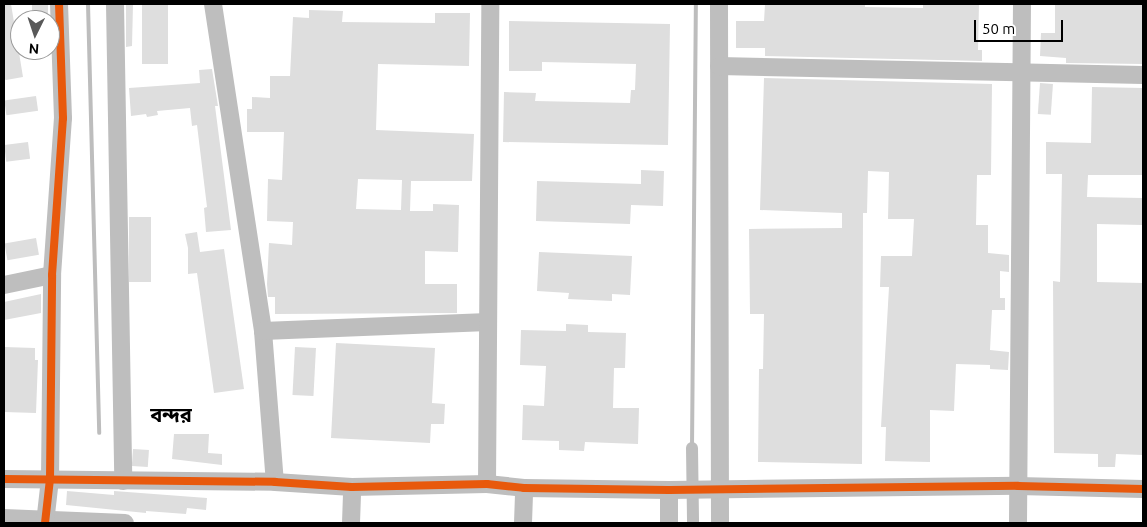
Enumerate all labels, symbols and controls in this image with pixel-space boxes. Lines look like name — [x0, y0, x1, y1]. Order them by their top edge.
north arrow — [10, 10, 60, 60]
scale bar — [977, 10, 1066, 42]
text: 50 m — [982, 20, 1015, 37]
text: N — [28, 41, 40, 57]
district label: বন্দর — [150, 402, 192, 426]

